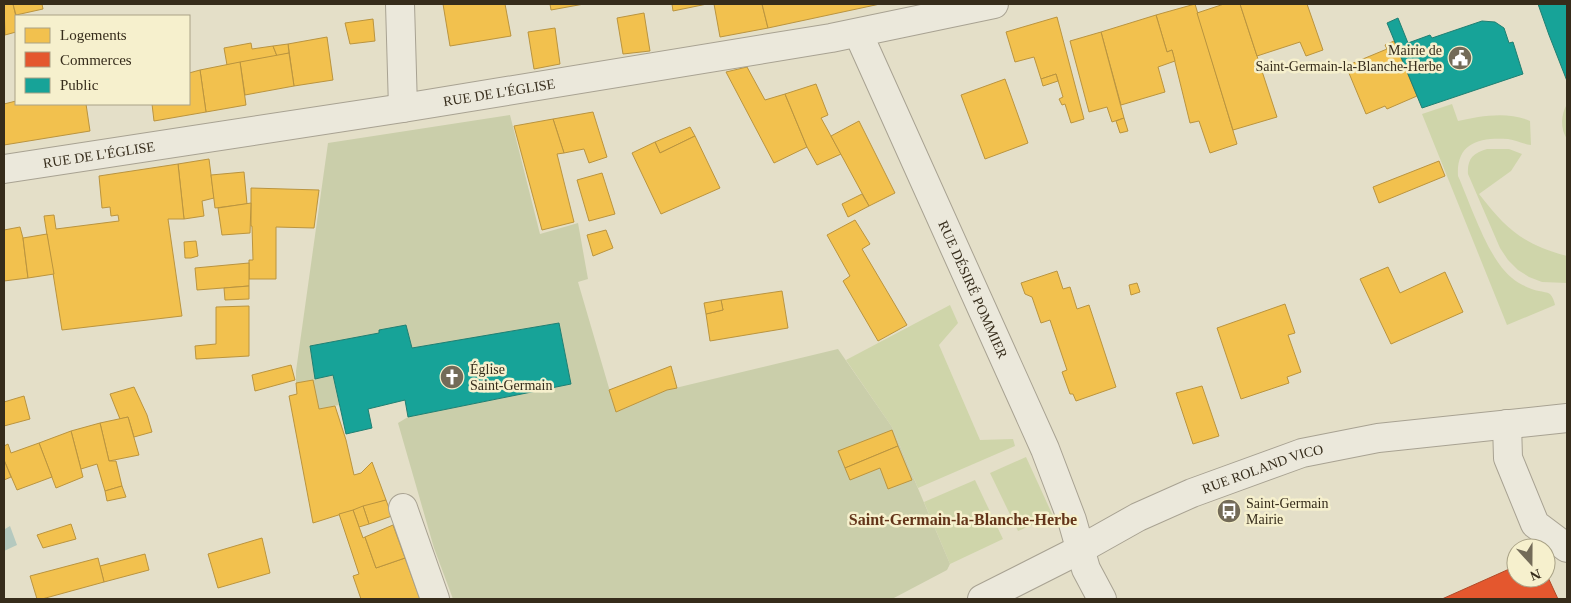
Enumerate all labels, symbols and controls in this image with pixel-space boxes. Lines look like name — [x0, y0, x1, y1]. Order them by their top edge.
legend — [15, 15, 190, 105]
text: Logements — [60, 27, 127, 43]
place label: Mairie de Saint-Germain-la-Blanche-Herbe — [1255, 43, 1442, 74]
public building icon: Mairie de Saint-Germain-la-Blanche-Herbe — [1447, 45, 1473, 71]
text: Commerces — [60, 52, 132, 68]
street label: RUE DE L'ÉGLISE — [442, 76, 556, 109]
text: Public — [60, 77, 99, 93]
street label: RUE DE L'ÉGLISE — [42, 139, 156, 171]
street label: RUE DÉSIRÉ POMMIER — [935, 218, 1011, 361]
place label: Église Saint-Germain — [470, 361, 552, 393]
church icon: Église Saint-Germain — [439, 364, 465, 390]
street label: RUE ROLAND VICO — [1200, 442, 1324, 497]
place label: Saint-Germain Mairie — [1246, 496, 1328, 527]
bus stop icon: Saint-Germain Mairie — [1216, 498, 1242, 524]
district label: Saint-Germain-la-Blanche-Herbe — [849, 511, 1077, 528]
north arrow — [1506, 538, 1556, 588]
text: N — [1528, 566, 1543, 583]

